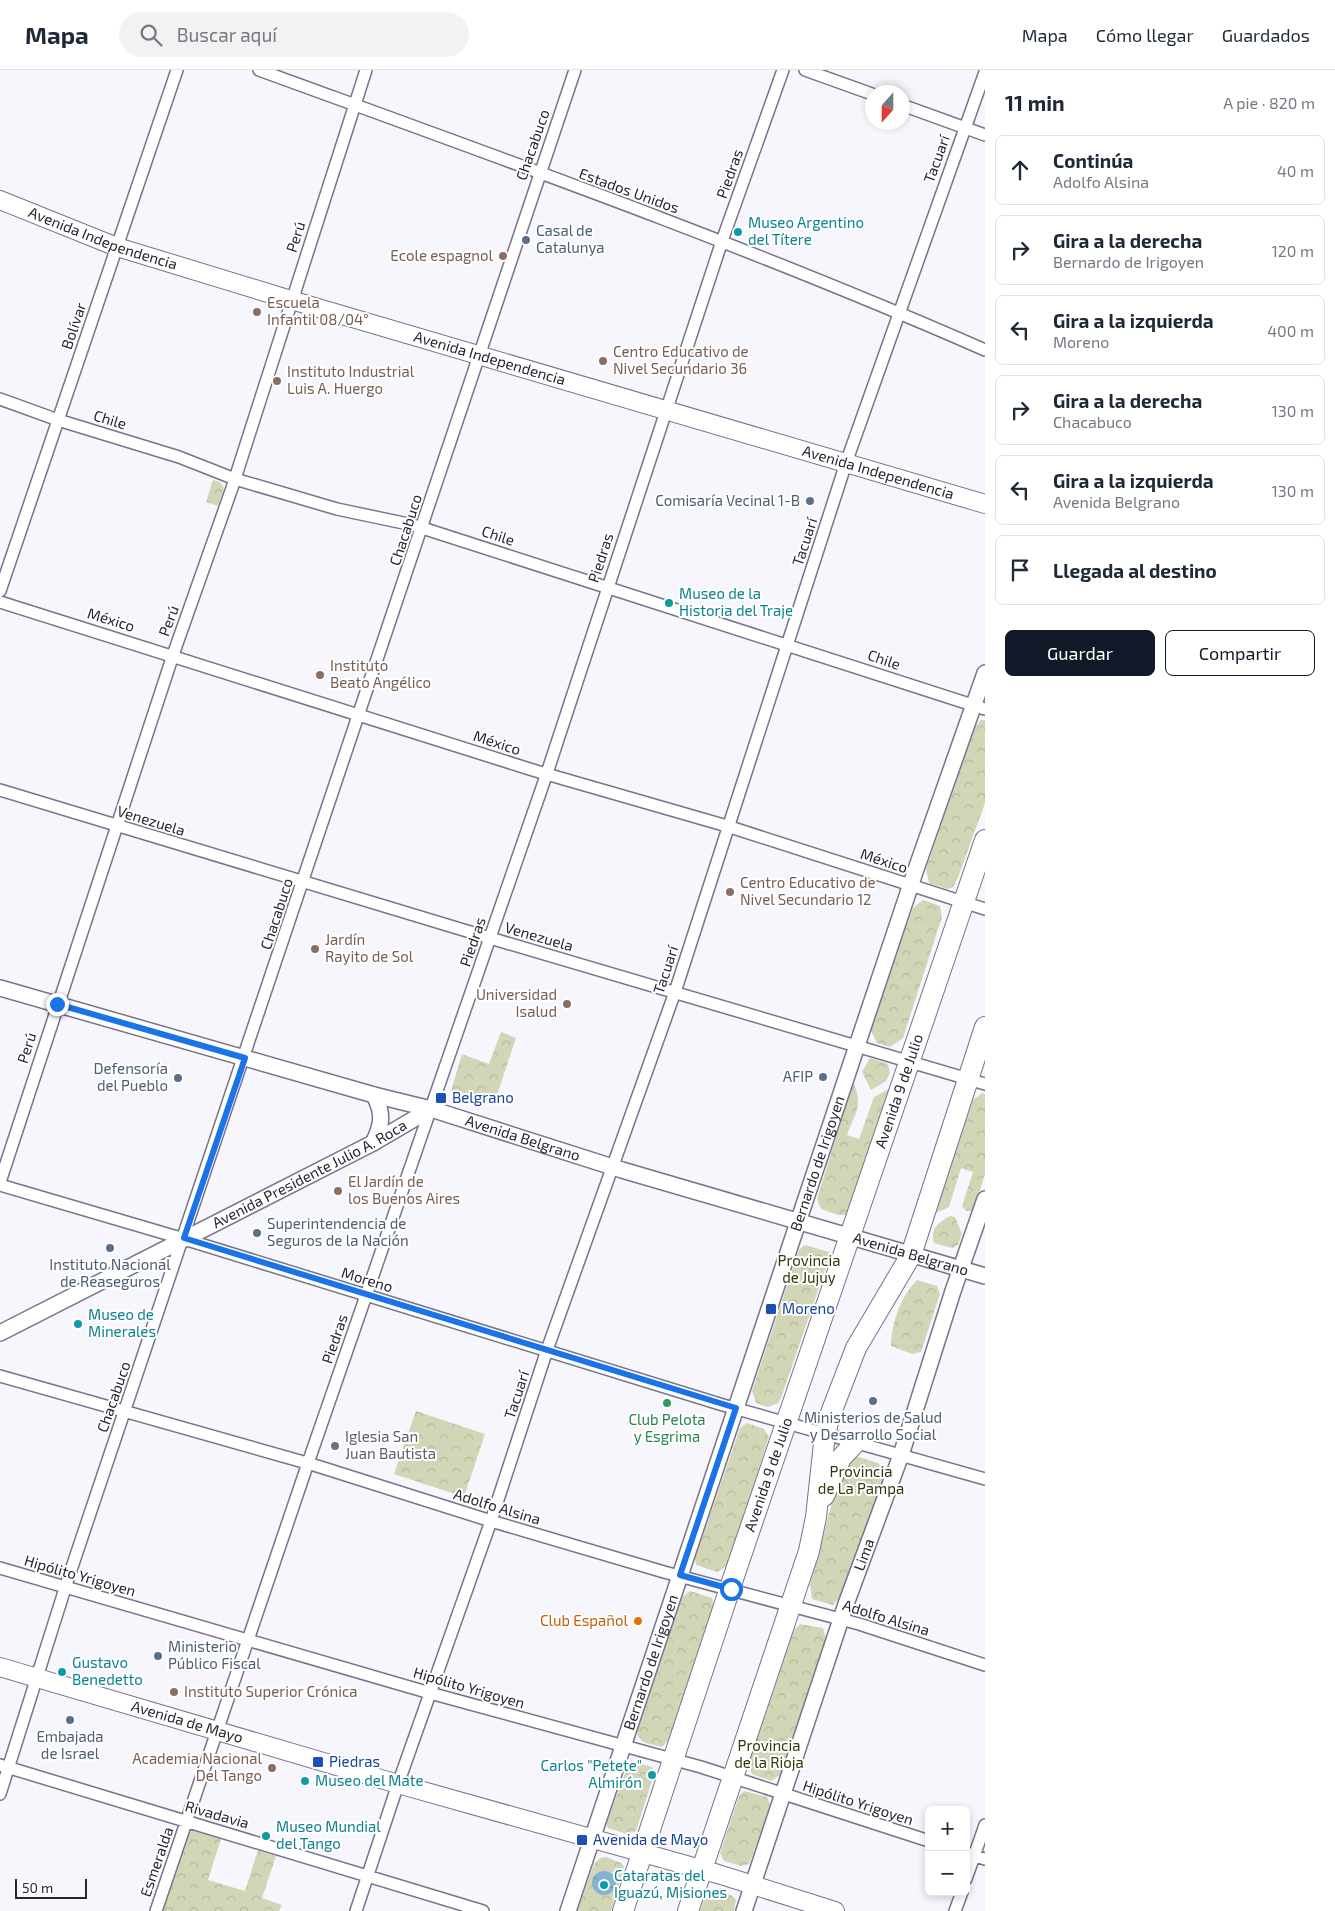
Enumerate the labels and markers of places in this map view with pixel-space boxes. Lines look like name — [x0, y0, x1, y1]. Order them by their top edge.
place label: Museo Argentino del Títere — [748, 213, 864, 248]
place label: Casal de Catalunya — [536, 221, 605, 256]
marker: Museo Argentino del Títere — [732, 226, 744, 238]
marker: Casal de Catalunya — [520, 234, 532, 246]
place label: Ecole espagnol — [390, 246, 494, 264]
marker: Ecole espagnol — [497, 250, 509, 262]
place label: Escuela Infantil 08/04° — [267, 293, 369, 328]
marker: Escuela Infantil 08/04° — [251, 306, 263, 318]
place label: Centro Educativo de Nivel Secundario 36 — [613, 342, 749, 377]
marker: Centro Educativo de Nivel Secundario 36 — [597, 355, 609, 367]
place label: Instituto Industrial Luis A. Huergo — [287, 362, 415, 397]
marker: Instituto Industrial Luis A. Huergo — [271, 375, 283, 387]
place label: Comisaría Vecinal 1-B — [655, 491, 800, 509]
marker: Comisaría Vecinal 1-B — [804, 495, 816, 507]
place label: Museo de la Historia del Traje — [679, 584, 793, 620]
marker: Museo de la Historia del Traje — [663, 597, 675, 609]
place label: Instituto Beato Angélico — [330, 656, 431, 691]
marker: Instituto Beato Angélico — [314, 669, 326, 681]
place label: Centro Educativo de Nivel Secundario 12 — [740, 873, 876, 908]
marker: Centro Educativo de Nivel Secundario 12 — [724, 886, 736, 898]
place label: Jardín Rayito de Sol — [325, 930, 414, 965]
marker: Jardín Rayito de Sol — [309, 943, 321, 955]
place label: Universidad Isalud — [476, 985, 557, 1020]
marker: Universidad Isalud — [561, 998, 573, 1010]
place label: Defensoría del Pueblo — [94, 1059, 168, 1094]
place label: AFIP — [783, 1067, 813, 1085]
marker: AFIP — [817, 1071, 829, 1083]
marker: Defensoría del Pueblo — [172, 1072, 184, 1084]
place label: Belgrano — [452, 1088, 514, 1106]
marker: Belgrano — [434, 1091, 448, 1105]
place label: El Jardín de los Buenos Aires — [348, 1172, 460, 1207]
marker: El Jardín de los Buenos Aires — [332, 1185, 344, 1197]
place label: Superintendencia de Seguros de la Nación — [267, 1214, 409, 1249]
marker: Superintendencia de Seguros de la Nación — [251, 1227, 263, 1239]
marker: Instituto Nacional de Reaseguros — [104, 1242, 116, 1254]
place label: Instituto Nacional de Reaseguros — [49, 1255, 171, 1290]
place label: Moreno — [782, 1299, 835, 1317]
marker: Moreno — [764, 1302, 778, 1316]
place label: Museo de Minerales — [88, 1305, 156, 1340]
marker: Museo de Minerales — [72, 1318, 84, 1330]
marker: Ministerios de Salud y Desarrollo Social — [867, 1395, 879, 1407]
marker: Club Pelota y Esgrima — [661, 1397, 673, 1409]
place label: Ministerios de Salud y Desarrollo Social — [804, 1408, 942, 1443]
place label: Club Pelota y Esgrima — [628, 1410, 706, 1445]
place label: Iglesia San Juan Bautista — [345, 1427, 436, 1462]
marker: Iglesia San Juan Bautista — [329, 1440, 341, 1452]
place label: Club Español — [540, 1611, 629, 1629]
marker: Club Español — [632, 1615, 644, 1627]
place label: Ministerio Público Fiscal — [168, 1637, 261, 1672]
marker: Ministerio Público Fiscal — [152, 1650, 164, 1662]
place label: Gustavo Benedetto — [72, 1653, 143, 1688]
marker: Gustavo Benedetto — [56, 1666, 68, 1678]
place label: Instituto Superior Crónica — [184, 1682, 357, 1700]
marker: Instituto Superior Crónica — [168, 1686, 180, 1698]
marker: Embajada de Israel — [64, 1714, 76, 1726]
place label: Embajada de Israel — [36, 1727, 104, 1762]
place label: Academia Nacional Del Tango — [132, 1749, 263, 1784]
place label: Piedras — [329, 1752, 380, 1770]
marker: Piedras — [311, 1755, 325, 1769]
place label: Carlos "Petete" Almirón — [541, 1756, 642, 1791]
marker: Academia Nacional Del Tango — [266, 1762, 278, 1774]
marker: Carlos "Petete" Almirón — [646, 1769, 658, 1781]
place label: Museo del Mate — [315, 1771, 423, 1789]
marker: Museo del Mate — [299, 1775, 311, 1787]
place label: Museo Mundial del Tango — [276, 1817, 381, 1852]
marker: Museo Mundial del Tango — [260, 1830, 272, 1842]
place label: Avenida de Mayo — [593, 1830, 708, 1848]
marker: Avenida de Mayo — [575, 1833, 589, 1847]
place label: Cataratas del Iguazú, Misiones — [614, 1866, 727, 1901]
marker: Cataratas del Iguazú, Misiones — [598, 1879, 610, 1891]

